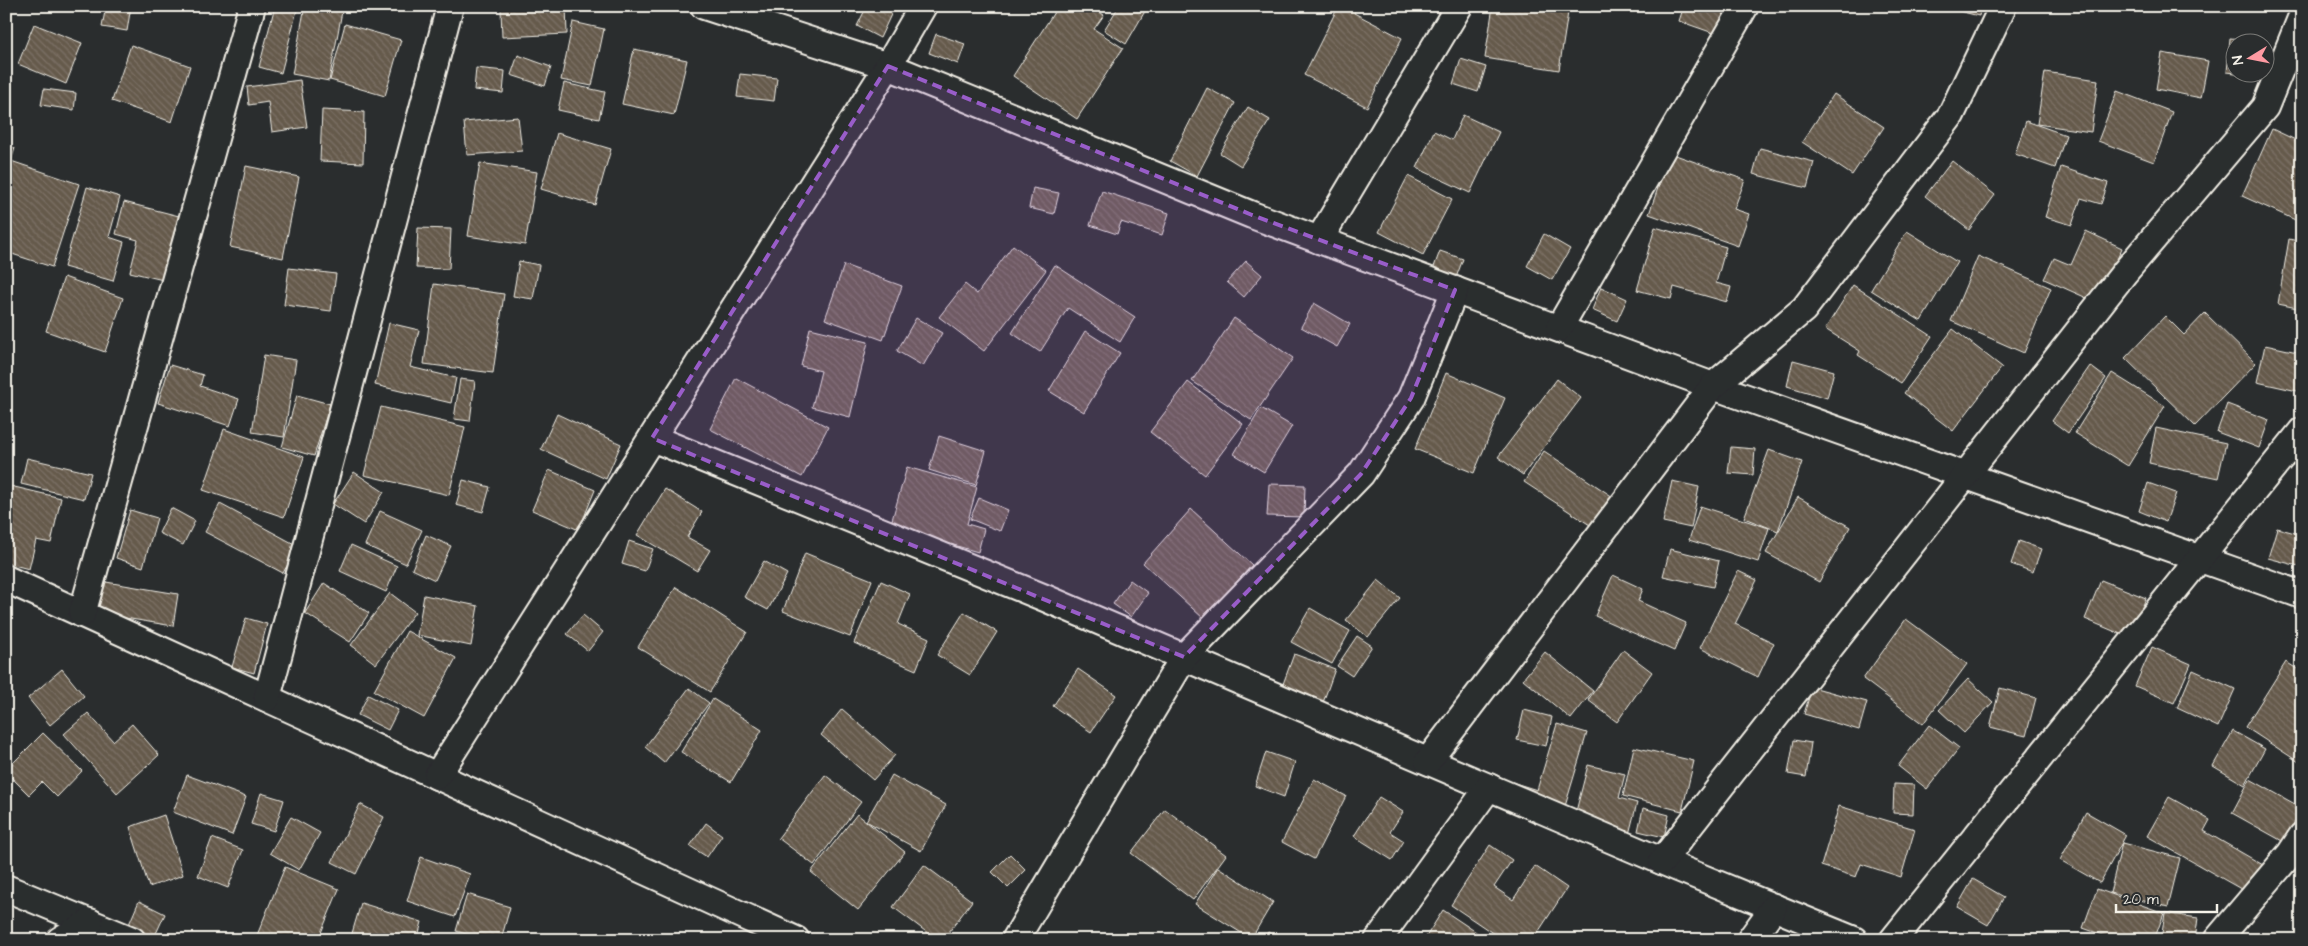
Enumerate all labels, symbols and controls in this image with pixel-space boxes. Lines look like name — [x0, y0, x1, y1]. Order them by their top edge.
north arrow — [2226, 32, 2276, 82]
text: N — [2228, 54, 2249, 66]
scale bar — [2116, 881, 2217, 913]
text: 20 m — [2123, 889, 2159, 910]

